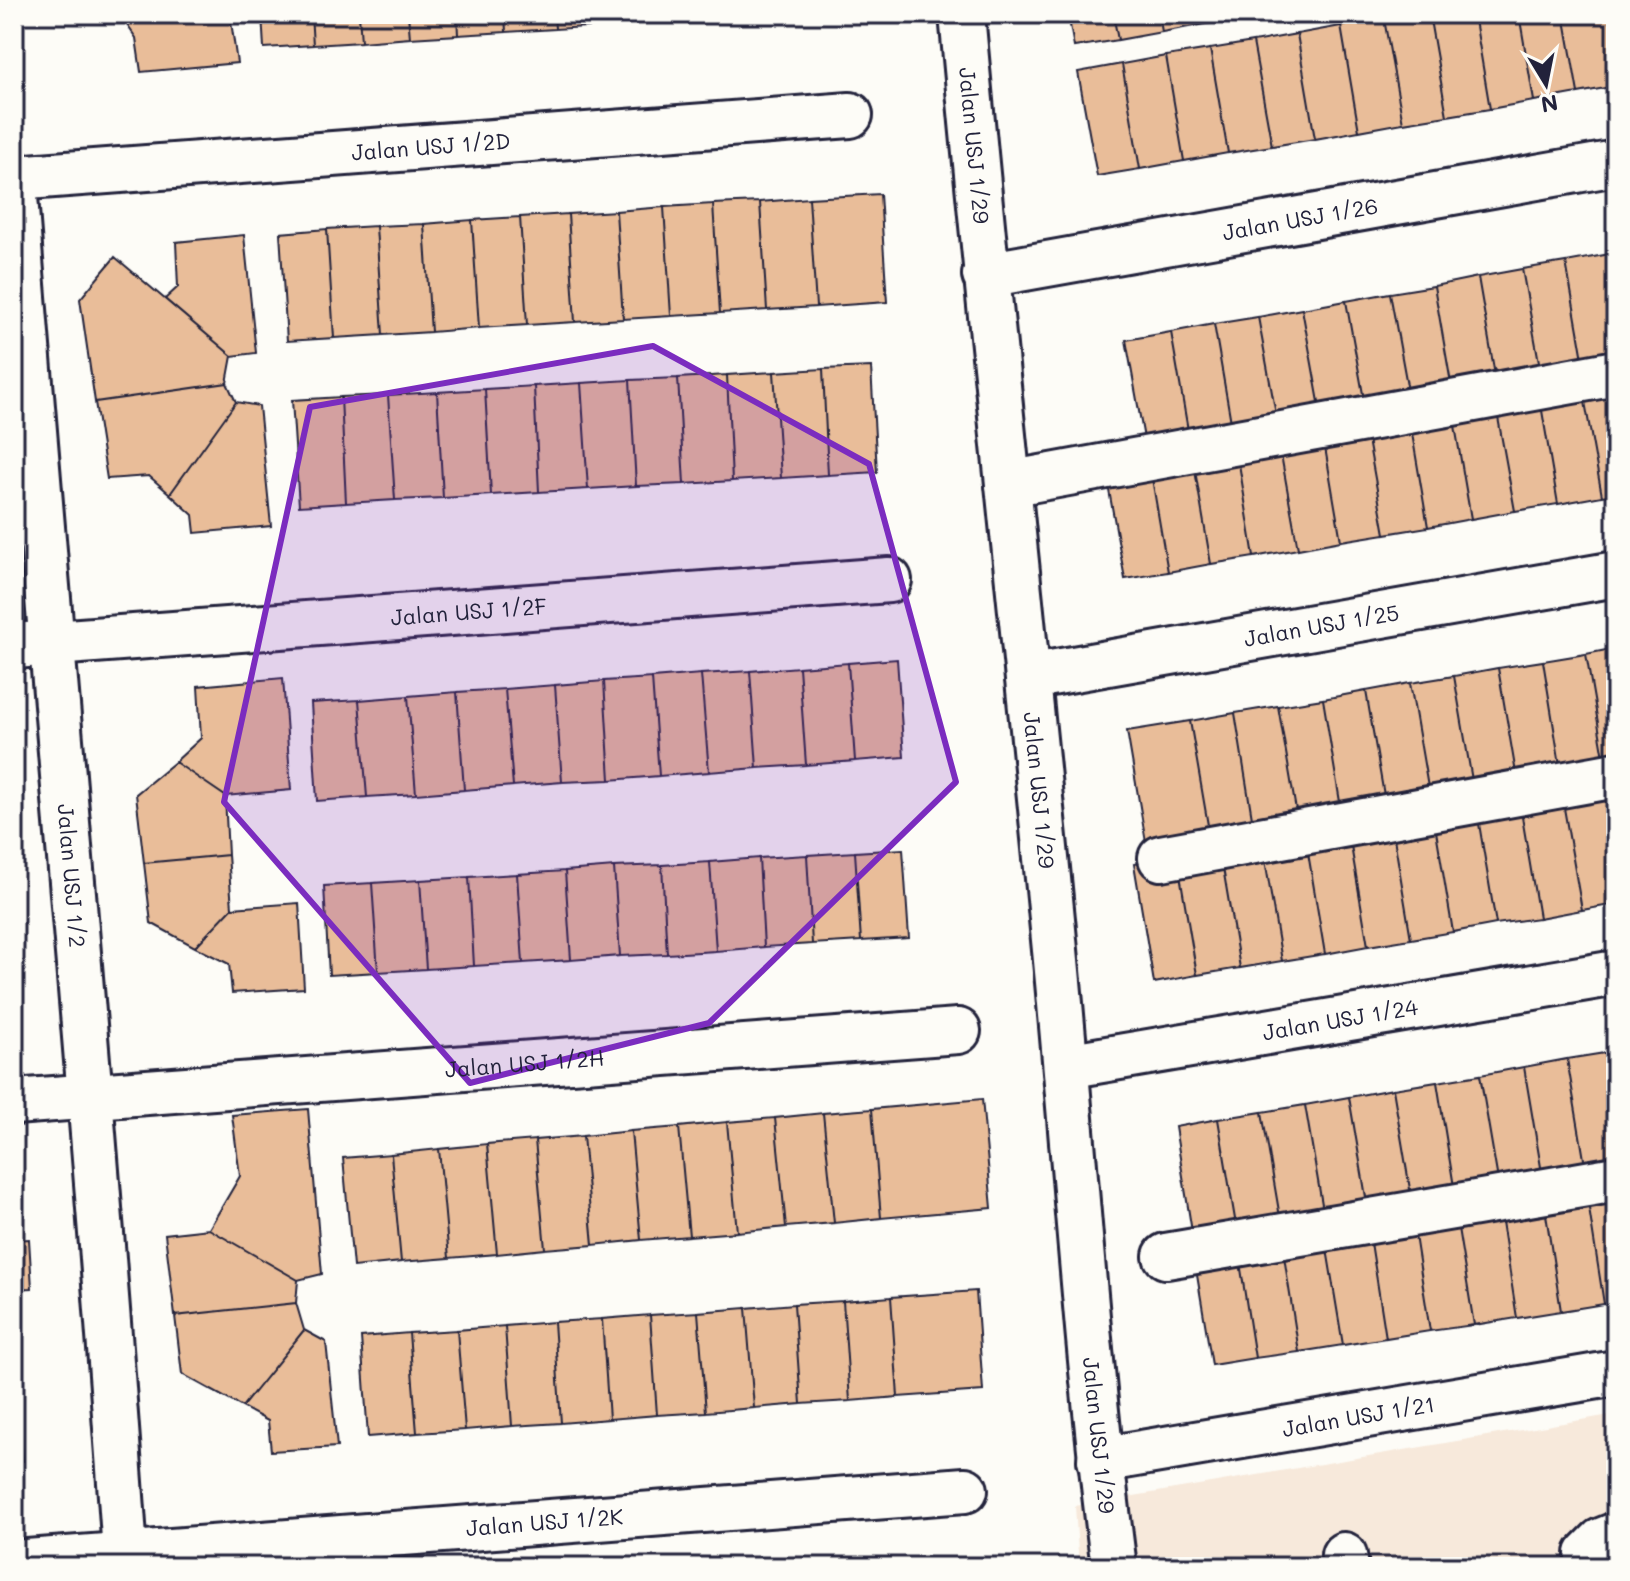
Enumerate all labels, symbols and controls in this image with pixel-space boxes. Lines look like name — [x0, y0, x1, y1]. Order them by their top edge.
north arrow — [1506, 44, 1586, 124]
street label: Jalan USJ 1/29 — [953, 66, 997, 225]
text: N — [1539, 88, 1560, 120]
street label: Jalan USJ 1/2D — [350, 126, 511, 167]
street label: Jalan USJ 1/26 — [1220, 191, 1380, 247]
street label: Jalan USJ 1/2F — [390, 591, 548, 632]
street label: Jalan USJ 1/25 — [1242, 597, 1401, 653]
street label: Jalan USJ 1/29 — [1017, 710, 1062, 870]
street label: Jalan USJ 1/2 — [51, 803, 93, 949]
street label: Jalan USJ 1/24 — [1260, 992, 1420, 1047]
street label: Jalan USJ 1/2H — [444, 1043, 605, 1084]
street label: Jalan USJ 1/29 — [1077, 1356, 1122, 1515]
street label: Jalan USJ 1/21 — [1280, 1389, 1437, 1443]
street label: Jalan USJ 1/2K — [465, 1501, 624, 1542]

